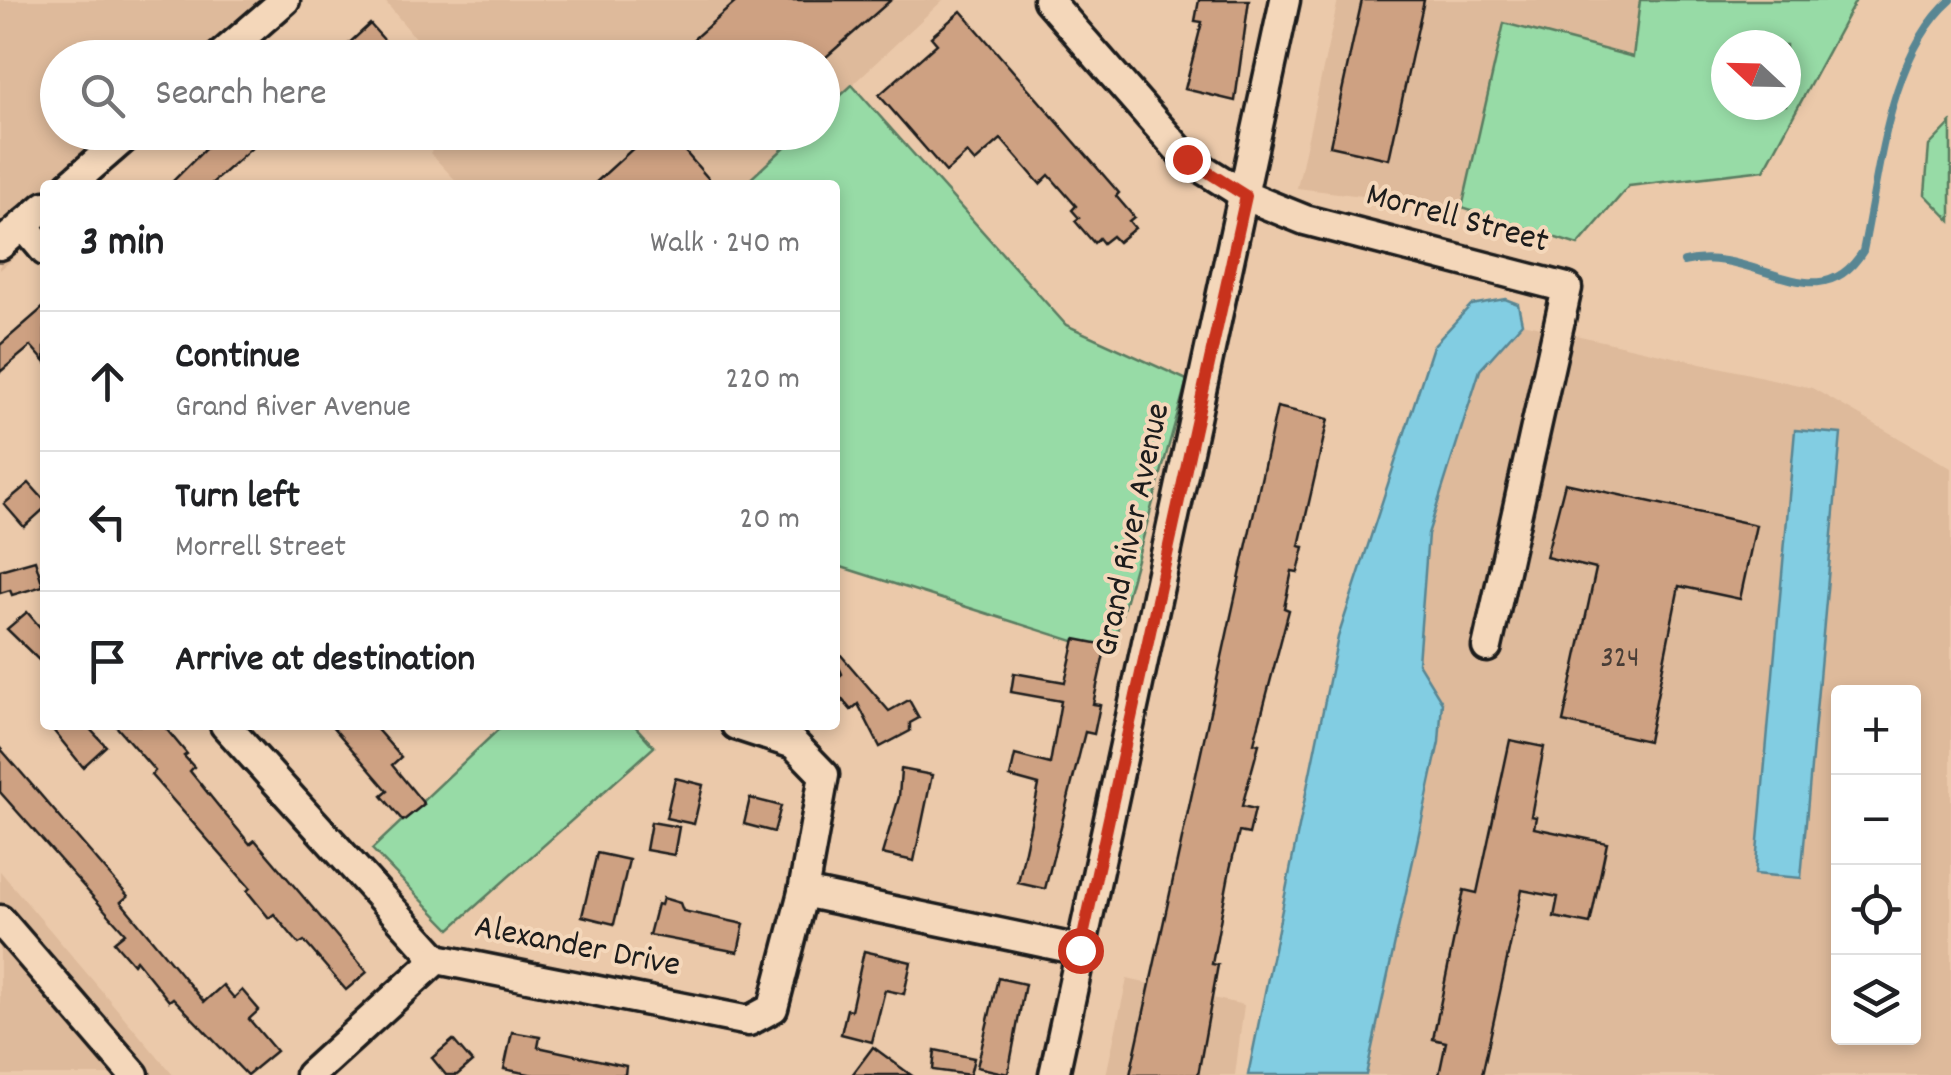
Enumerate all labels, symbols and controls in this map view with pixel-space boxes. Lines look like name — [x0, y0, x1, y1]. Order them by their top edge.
north arrow — [1711, 30, 1801, 120]
search box — [40, 40, 840, 150]
icon: search — [75, 68, 130, 123]
text: Search here — [155, 68, 327, 123]
route end — [1165, 137, 1211, 183]
street label: Morrell Street — [1360, 172, 1554, 268]
text: 3 min — [80, 215, 164, 275]
text: Walk · 240 m — [650, 222, 800, 268]
text: Continue — [175, 331, 300, 386]
icon: ahead — [80, 354, 135, 409]
text: 220 m — [725, 358, 800, 404]
text: Grand River Avenue — [175, 386, 411, 432]
street label: Grand River Avenue — [1083, 399, 1185, 661]
text: Turn left — [175, 471, 300, 526]
icon: left — [80, 494, 135, 549]
text: 20 m — [739, 498, 800, 544]
text: Morrell Street — [175, 526, 346, 572]
icon: arrive — [80, 634, 135, 689]
text: Arrive at destination — [175, 634, 475, 689]
house number: 324 — [1601, 639, 1639, 682]
map controls — [1831, 685, 1921, 1045]
button: + — [1831, 685, 1921, 775]
button: − — [1831, 775, 1921, 865]
button: locate — [1831, 865, 1921, 955]
street label: Alexander Drive — [470, 904, 684, 992]
route start — [1058, 928, 1104, 974]
button: layers — [1831, 955, 1921, 1045]

